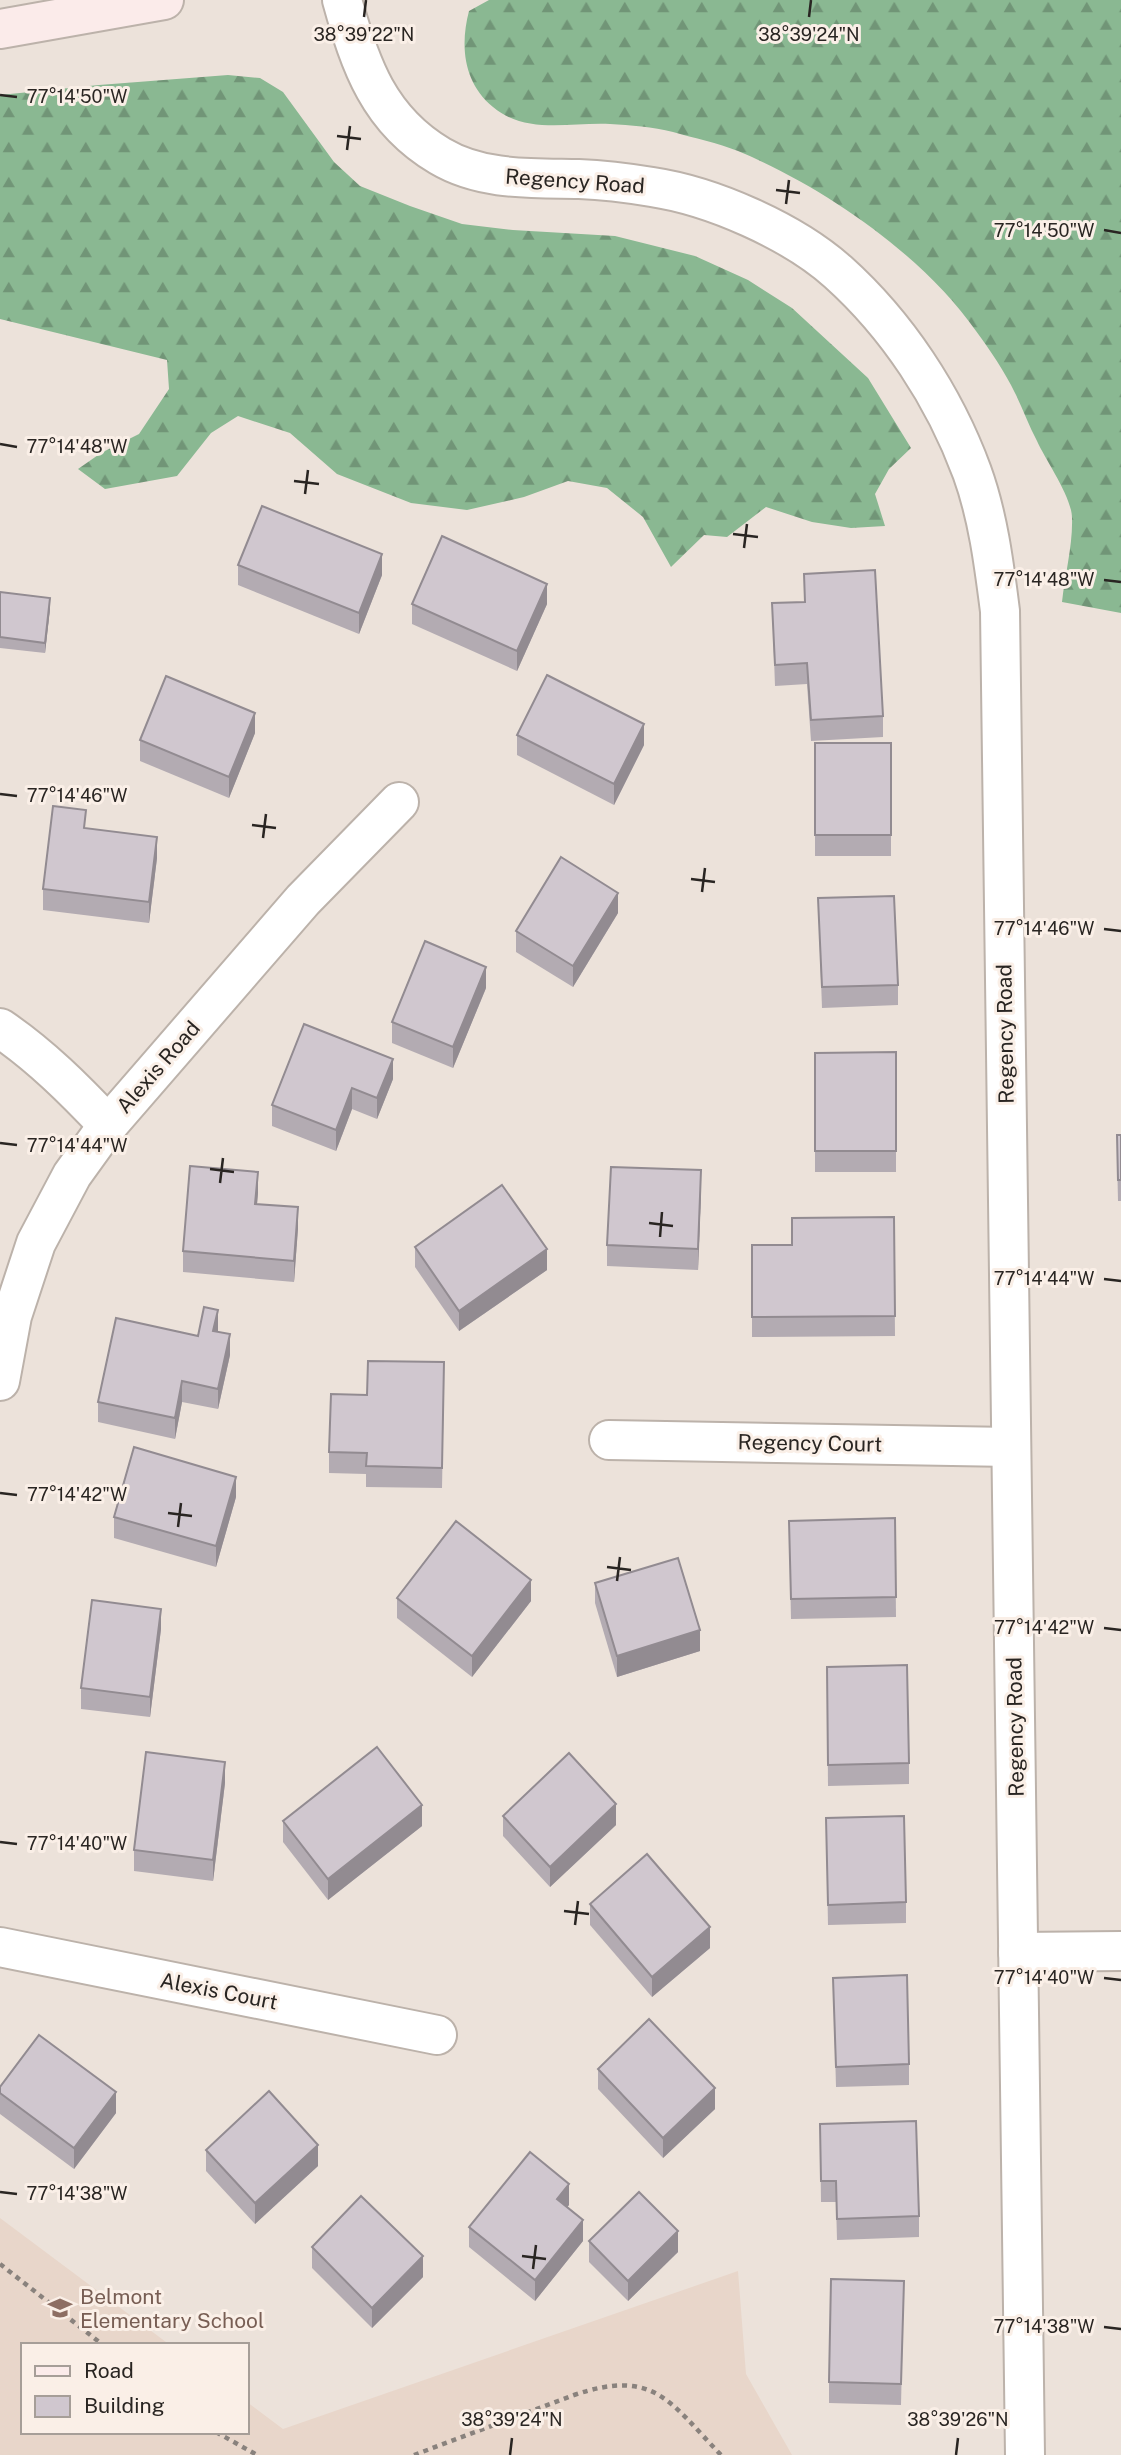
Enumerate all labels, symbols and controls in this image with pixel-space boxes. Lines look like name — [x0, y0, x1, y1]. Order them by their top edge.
text: 38°39'22"N — [314, 24, 414, 45]
text: 38°39'24"N — [758, 24, 860, 45]
text: 77°14'50"W — [27, 86, 127, 107]
street label: Regency Road — [504, 164, 646, 198]
text: 77°14'50"W — [994, 220, 1094, 241]
text: 77°14'48"W — [26, 436, 128, 457]
text: 77°14'48"W — [993, 569, 1095, 590]
text: 77°14'46"W — [27, 785, 127, 806]
text: 77°14'46"W — [994, 918, 1094, 939]
street label: Regency Road — [991, 964, 1019, 1104]
street label: Alexis Road — [111, 1016, 205, 1118]
text: 77°14'44"W — [27, 1135, 127, 1156]
text: 77°14'44"W — [994, 1268, 1094, 1289]
street label: Regency Court — [737, 1429, 883, 1457]
text: 77°14'42"W — [27, 1484, 127, 1505]
text: 77°14'42"W — [994, 1617, 1094, 1638]
street label: Regency Road — [1001, 1657, 1029, 1797]
text: 77°14'40"W — [27, 1833, 127, 1854]
street label: Alexis Court — [158, 1967, 280, 2015]
text: 77°14'40"W — [994, 1967, 1094, 1988]
text: 77°14'38"W — [27, 2183, 128, 2204]
place label: Belmont Elementary School — [80, 2284, 264, 2333]
school or university icon: Belmont Elementary School — [46, 2294, 74, 2322]
text: 77°14'38"W — [994, 2316, 1095, 2337]
legend — [21, 2343, 248, 2434]
text: Road — [84, 2358, 134, 2383]
text: Building — [84, 2393, 165, 2418]
text: 38°39'24"N — [461, 2409, 563, 2430]
text: 38°39'26"N — [907, 2409, 1009, 2430]

